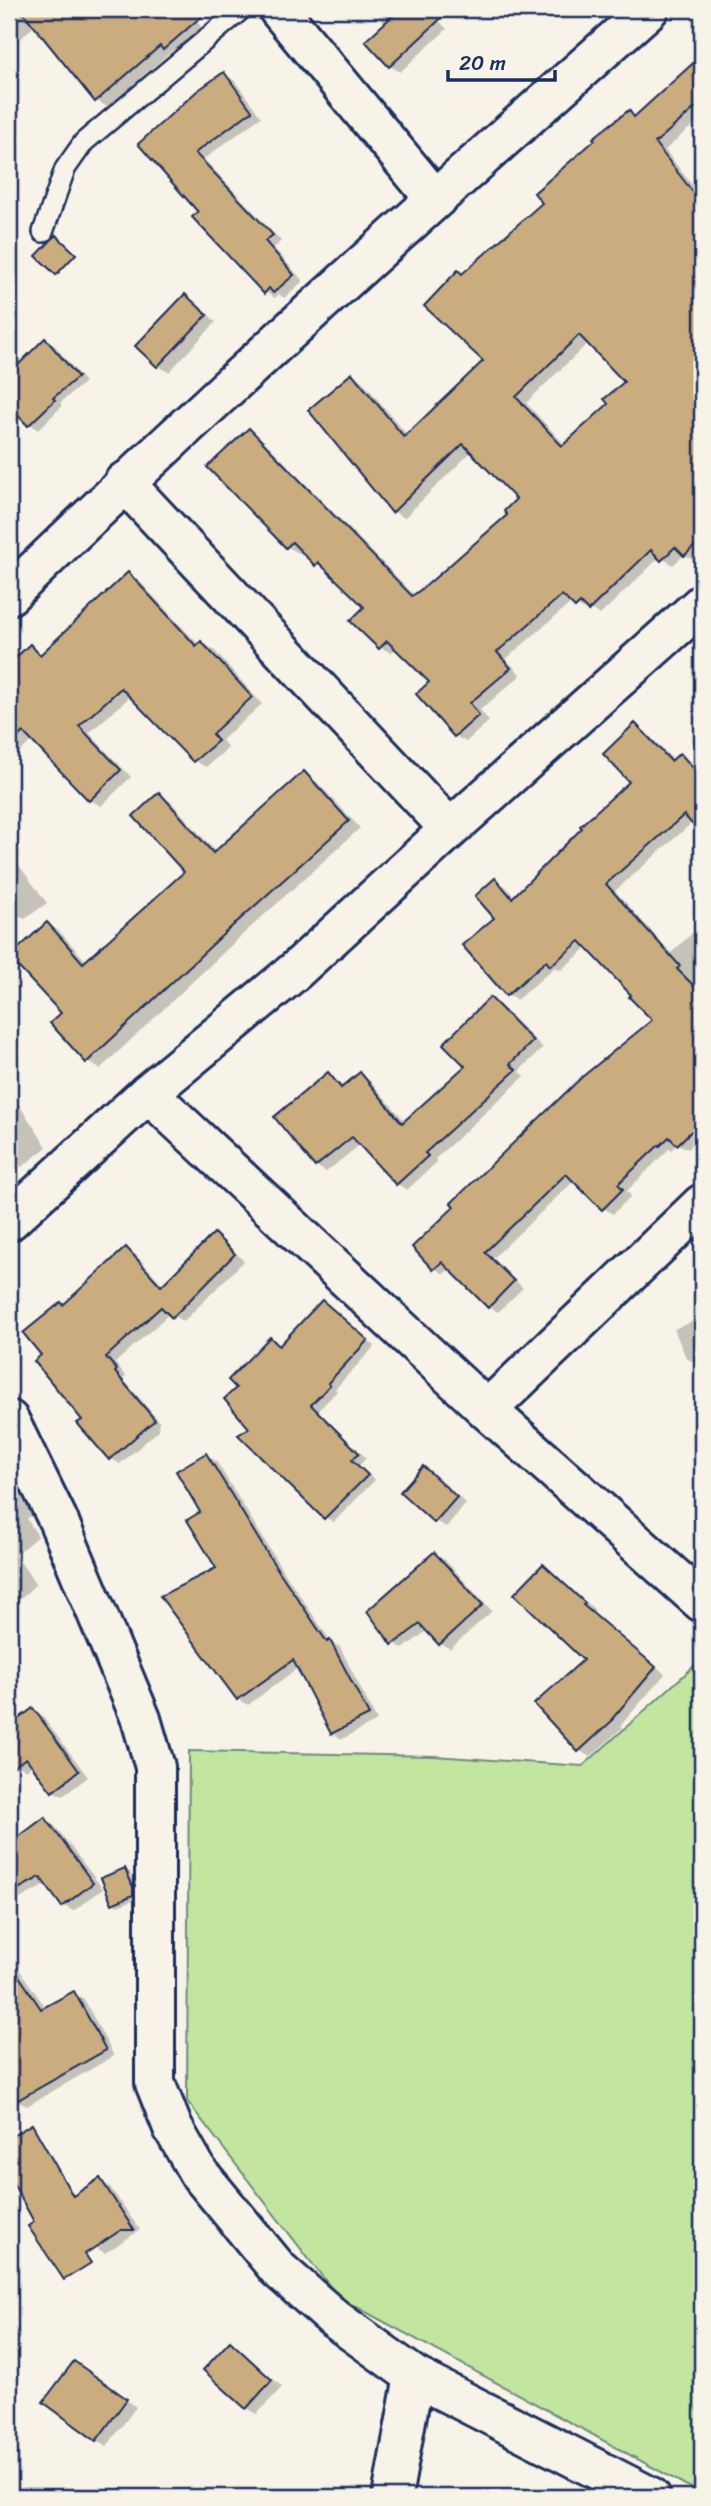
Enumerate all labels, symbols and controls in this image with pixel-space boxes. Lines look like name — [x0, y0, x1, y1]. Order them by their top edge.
scale bar — [448, 38, 555, 82]
text: 20 m — [459, 44, 506, 82]

